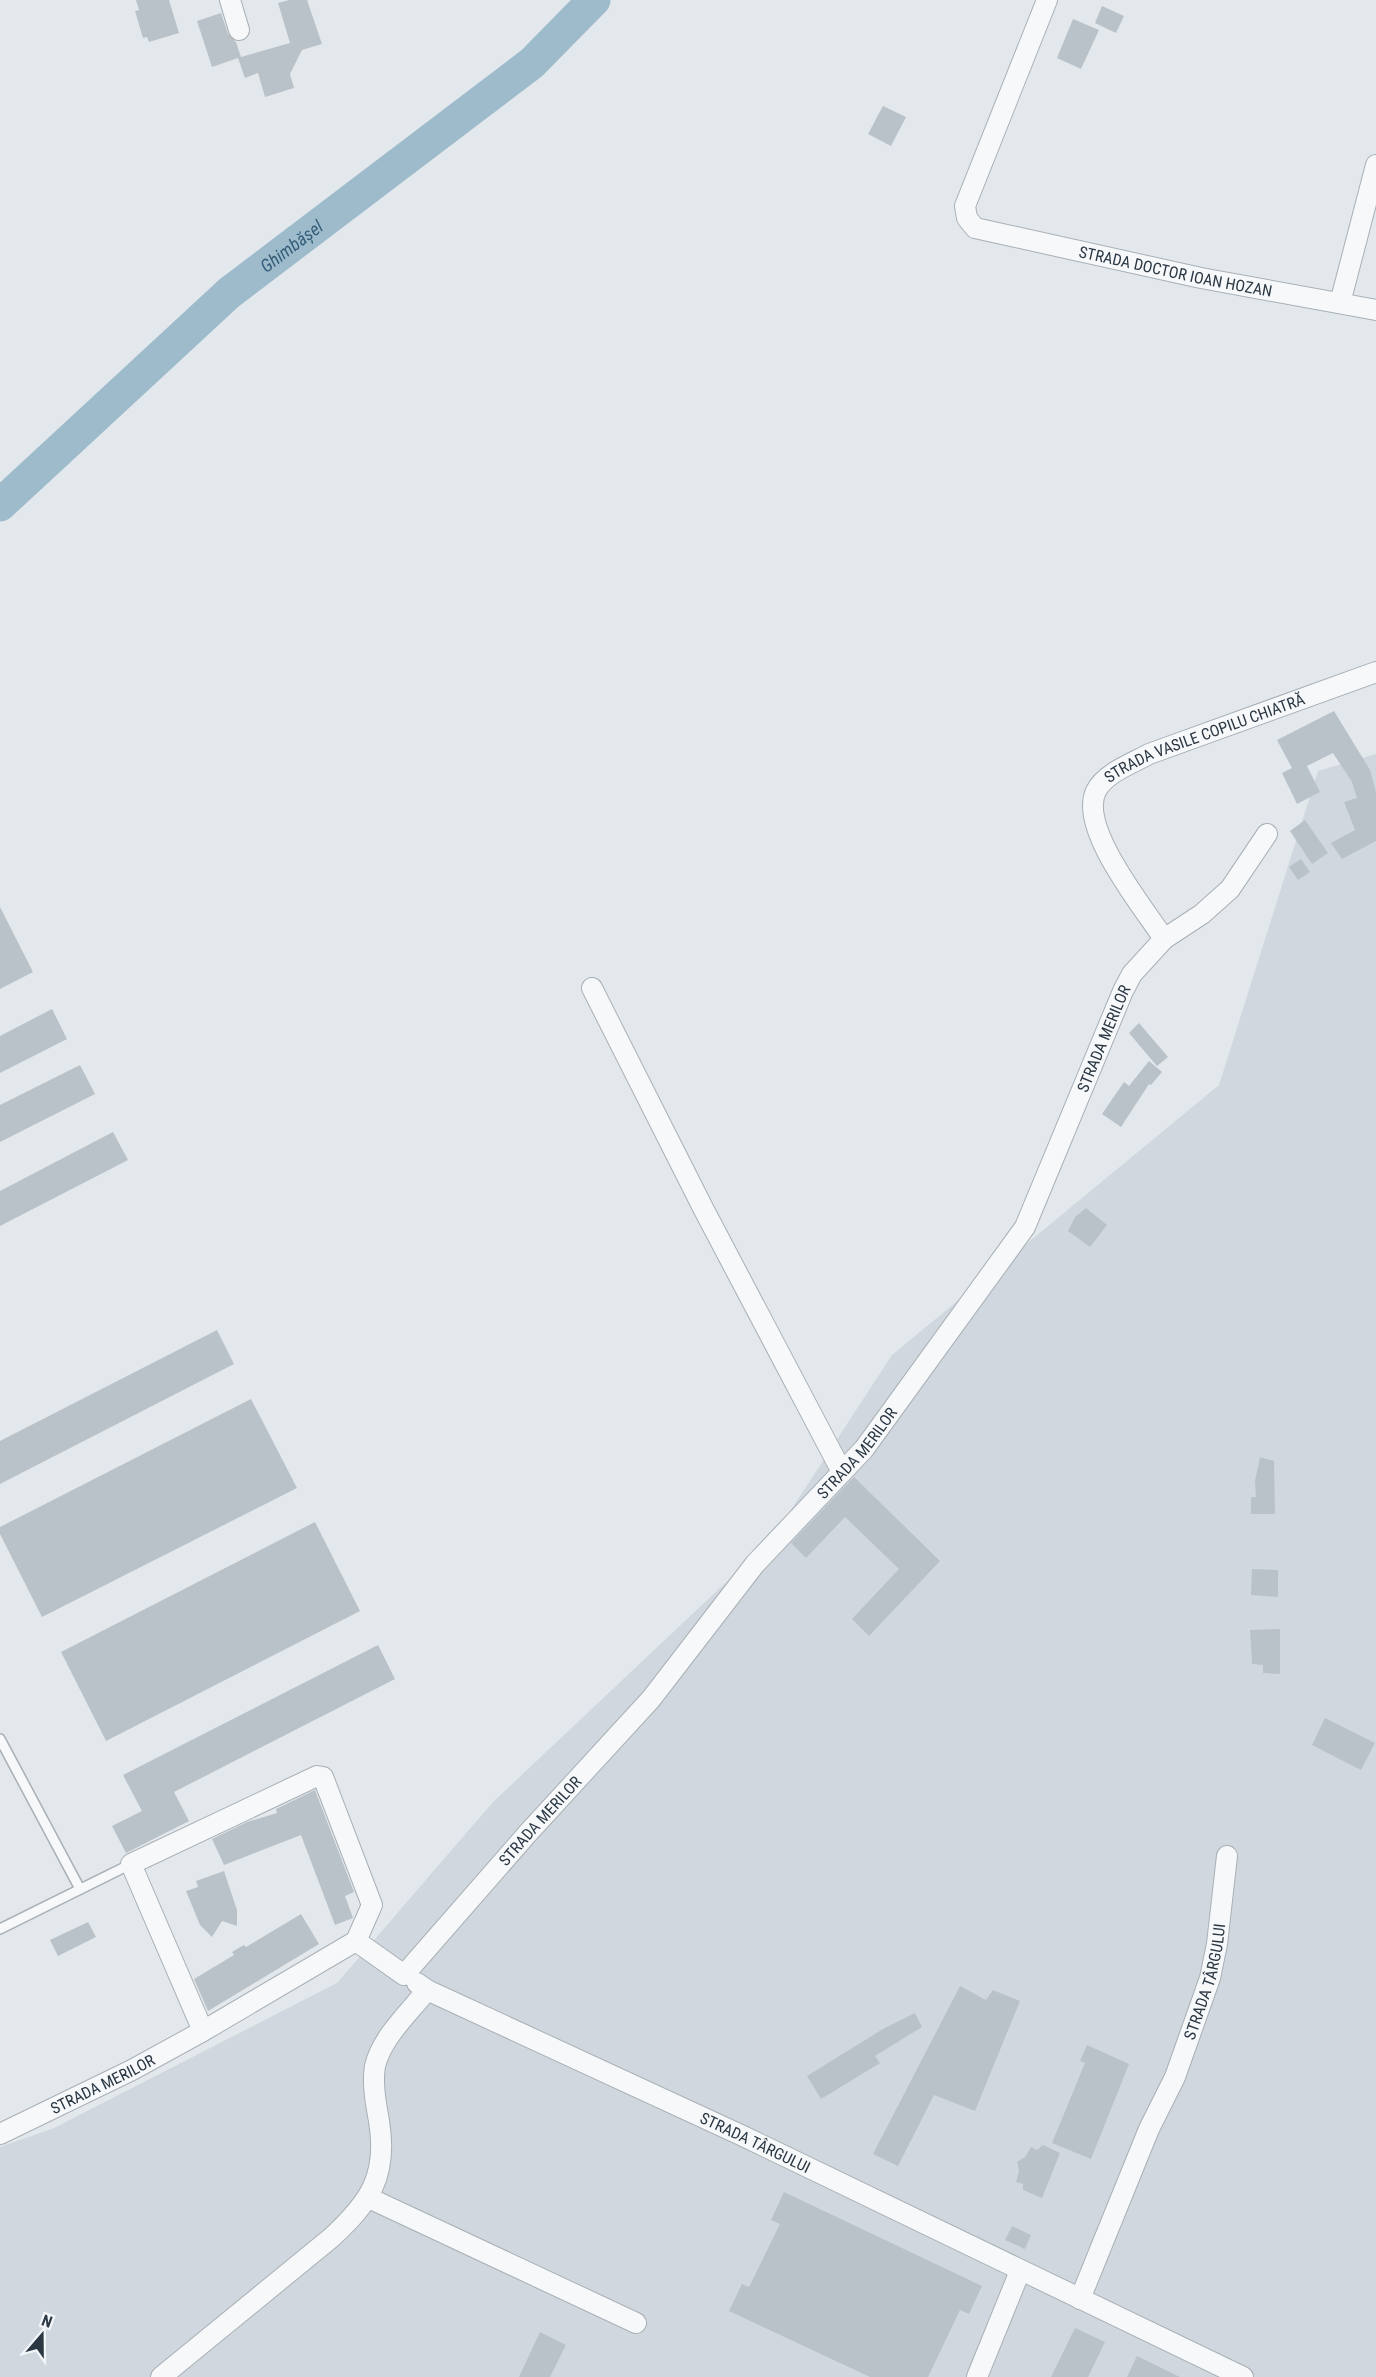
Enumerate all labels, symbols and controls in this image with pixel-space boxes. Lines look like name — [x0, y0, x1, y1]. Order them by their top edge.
water label: Ghimbășel — [256, 215, 327, 276]
street label: STRADA DOCTOR IOAN HOZAN — [1077, 242, 1274, 300]
street label: STRADA VASILE COPILU CHIATRĂ — [1100, 689, 1307, 786]
street label: STRADA MERILOR — [1073, 981, 1134, 1095]
street label: STRADA MERILOR — [813, 1403, 901, 1502]
street label: STRADA MERILOR — [495, 1772, 585, 1869]
street label: STRADA TÂRGULUI — [1180, 1922, 1229, 2042]
street label: STRADA MERILOR — [47, 2050, 158, 2118]
street label: STRADA TÂRGULUI — [697, 2108, 814, 2177]
north arrow — [12, 2305, 72, 2365]
text: N — [39, 2311, 55, 2332]

